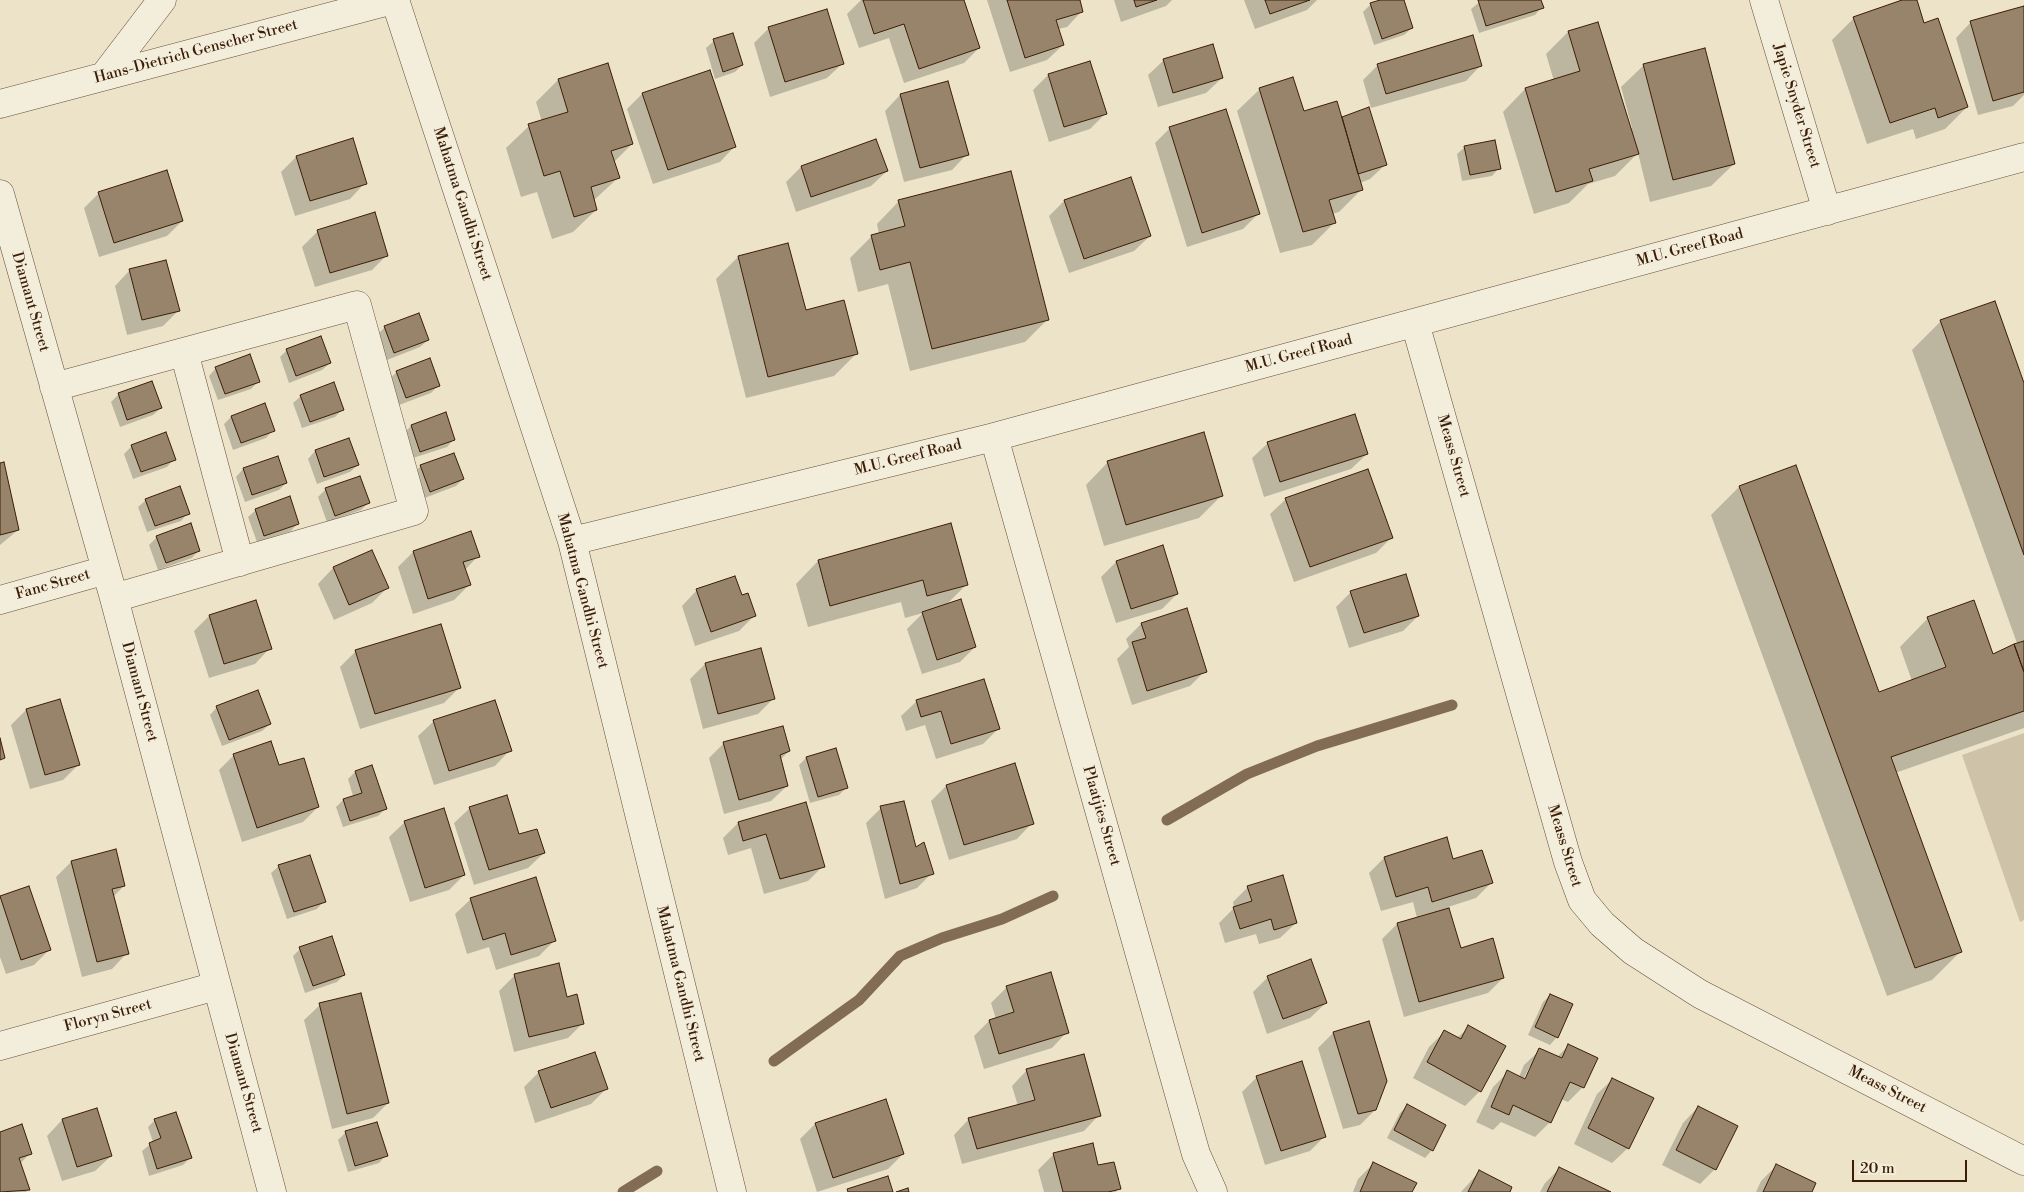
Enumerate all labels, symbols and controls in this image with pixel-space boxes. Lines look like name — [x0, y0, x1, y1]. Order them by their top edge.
street label: Hans-Dietrich Genscher Street — [92, 16, 300, 88]
street label: Japie Snyder Street — [1769, 42, 1823, 170]
street label: Mahatma Gandhi Street — [429, 125, 495, 283]
street label: M.U. Greef Road — [1635, 225, 1745, 271]
street label: Diamant Street — [7, 250, 53, 354]
street label: M.U. Greef Road — [1244, 331, 1354, 377]
street label: Meass Street — [1433, 412, 1473, 500]
street label: M.U. Greef Road — [852, 436, 964, 480]
street label: Mahatma Gandhi Street — [553, 511, 611, 671]
street label: Fanc Street — [14, 566, 92, 604]
street label: Diamant Street — [117, 640, 161, 744]
street label: Plaatjies Street — [1078, 764, 1124, 868]
street label: Meass Street — [1543, 803, 1585, 889]
street label: Mahatma Gandhi Street — [652, 904, 708, 1064]
street label: Floryn Street — [62, 996, 154, 1036]
street label: Diamant Street — [220, 1031, 266, 1135]
street label: Meass Street — [1845, 1063, 1929, 1117]
scale bar — [1854, 1150, 1969, 1182]
text: 20 m — [1860, 1159, 1895, 1178]

